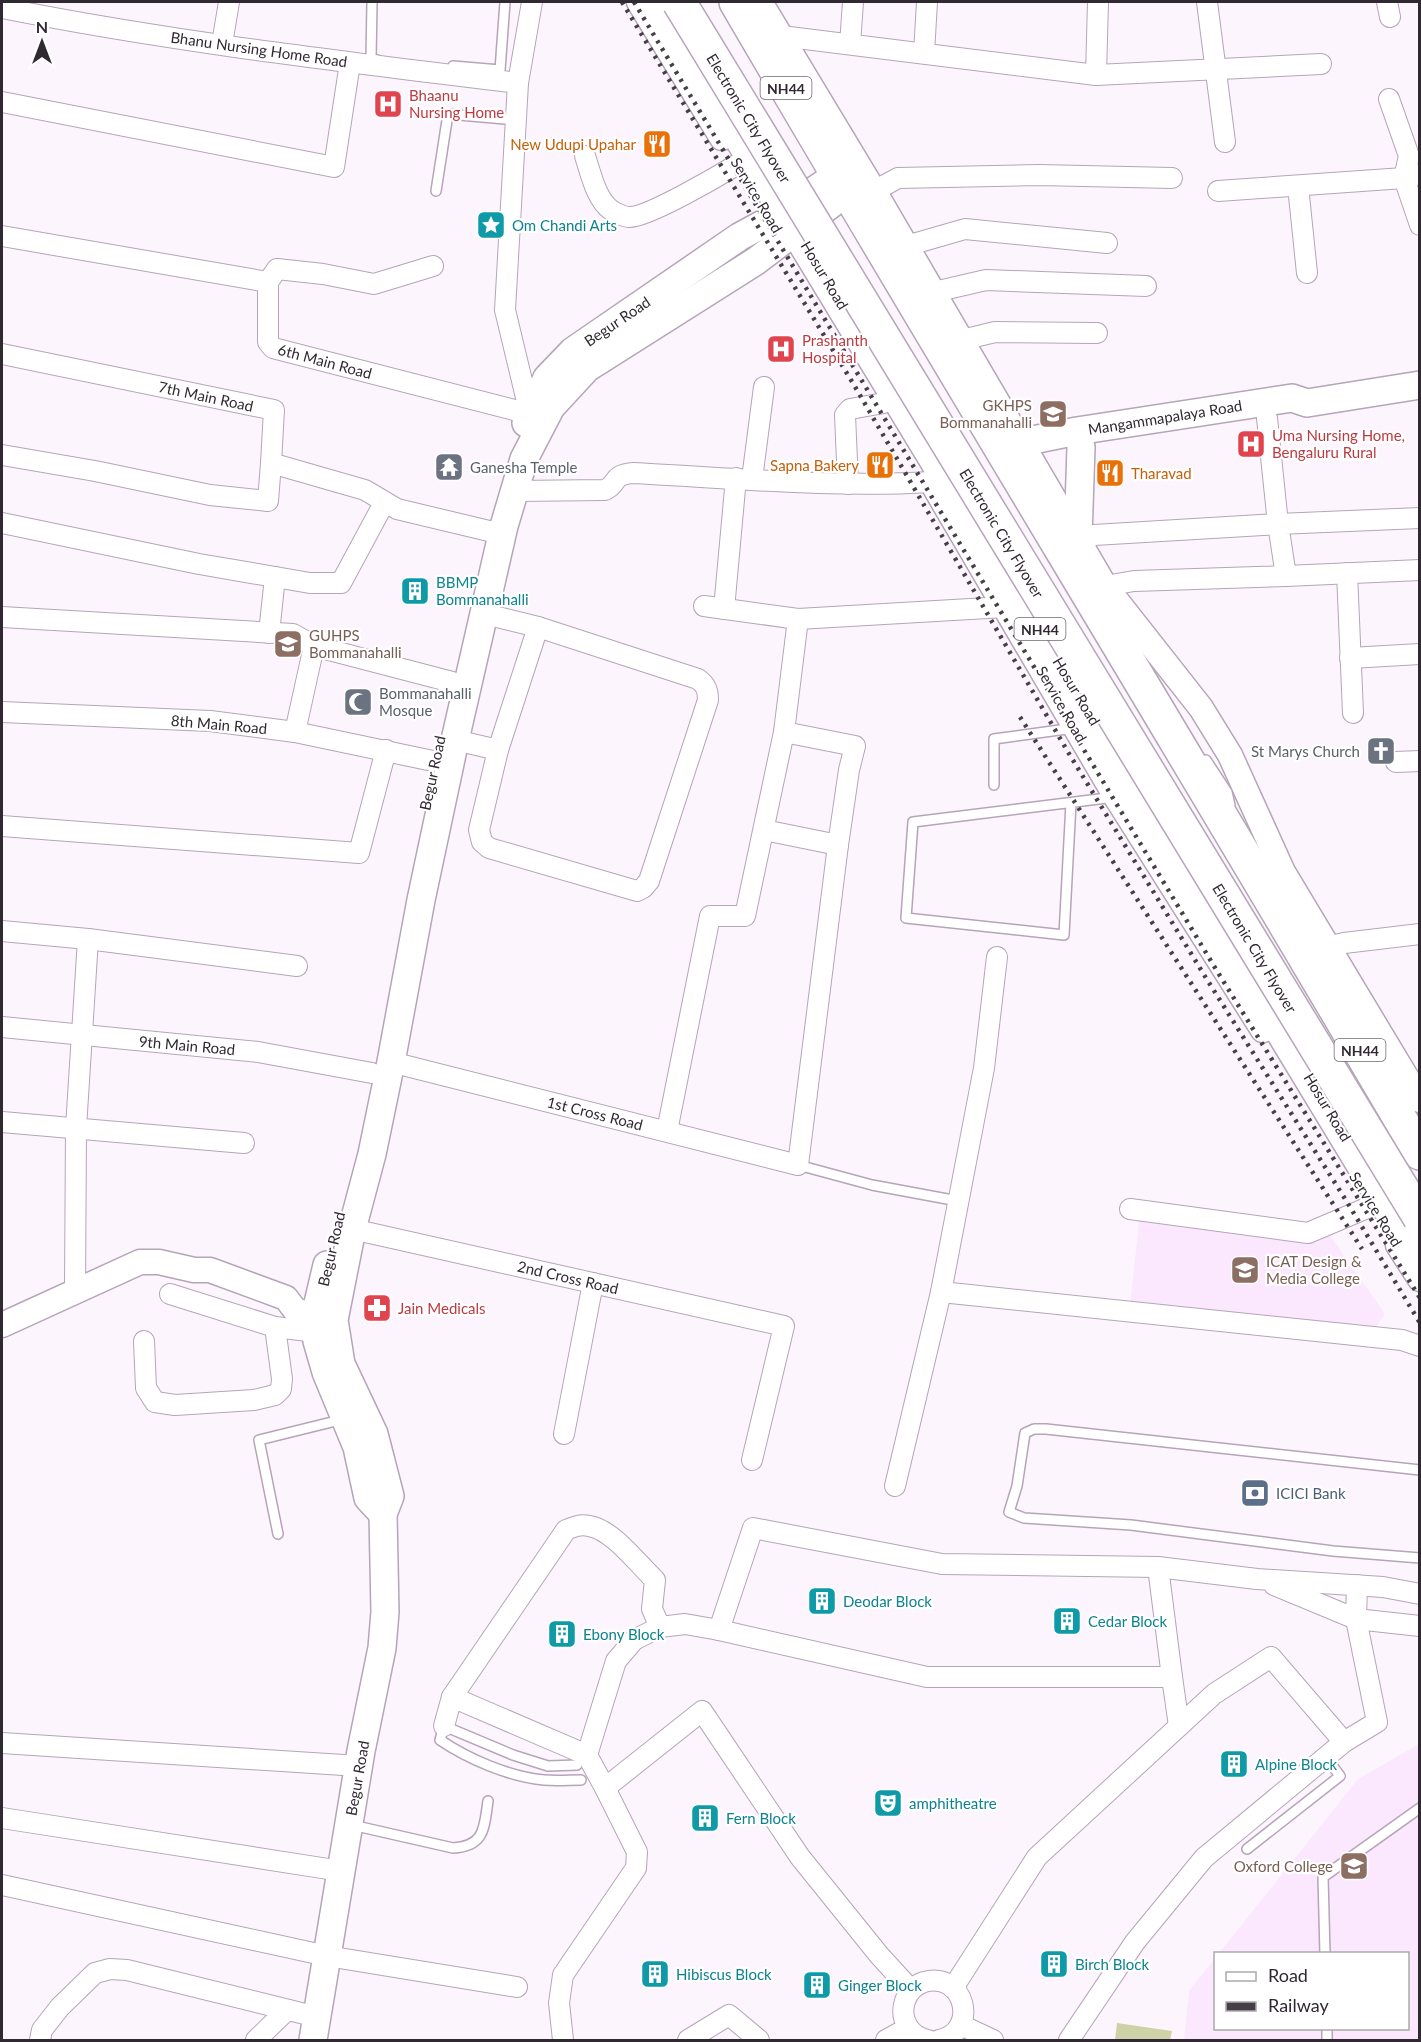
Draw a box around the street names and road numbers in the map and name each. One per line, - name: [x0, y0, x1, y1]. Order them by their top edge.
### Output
- street label: Bhanu Nursing Home Road: [169, 28, 349, 70]
- street label: Electronic City Flyover: [703, 50, 795, 187]
- road number: NH44: [760, 77, 812, 99]
- street label: Service Road: [727, 154, 787, 236]
- street label: Hosur Road: [797, 237, 853, 313]
- street label: Begur Road: [580, 292, 654, 350]
- street label: 6th Main Road: [276, 340, 374, 382]
- street label: 7th Main Road: [157, 377, 255, 415]
- street label: Mangammapalaya Road: [1087, 396, 1243, 438]
- street label: Electronic City Flyover: [956, 465, 1048, 602]
- road number: NH44: [1014, 618, 1066, 640]
- street label: Hosur Road: [1049, 653, 1105, 729]
- street label: Service Road: [1033, 663, 1091, 745]
- street label: 8th Main Road: [170, 711, 268, 737]
- street label: Begur Road: [415, 734, 449, 812]
- street label: Electronic City Flyover: [1209, 880, 1301, 1017]
- street label: 9th Main Road: [138, 1032, 236, 1058]
- road number: NH44: [1334, 1039, 1386, 1061]
- street label: Hosur Road: [1300, 1069, 1356, 1145]
- street label: 1st Cross Road: [545, 1092, 645, 1134]
- street label: Service Road: [1346, 1168, 1406, 1250]
- street label: Begur Road: [314, 1210, 348, 1288]
- street label: 2nd Cross Road: [516, 1257, 620, 1297]
- street label: Begur Road: [342, 1739, 372, 1817]

